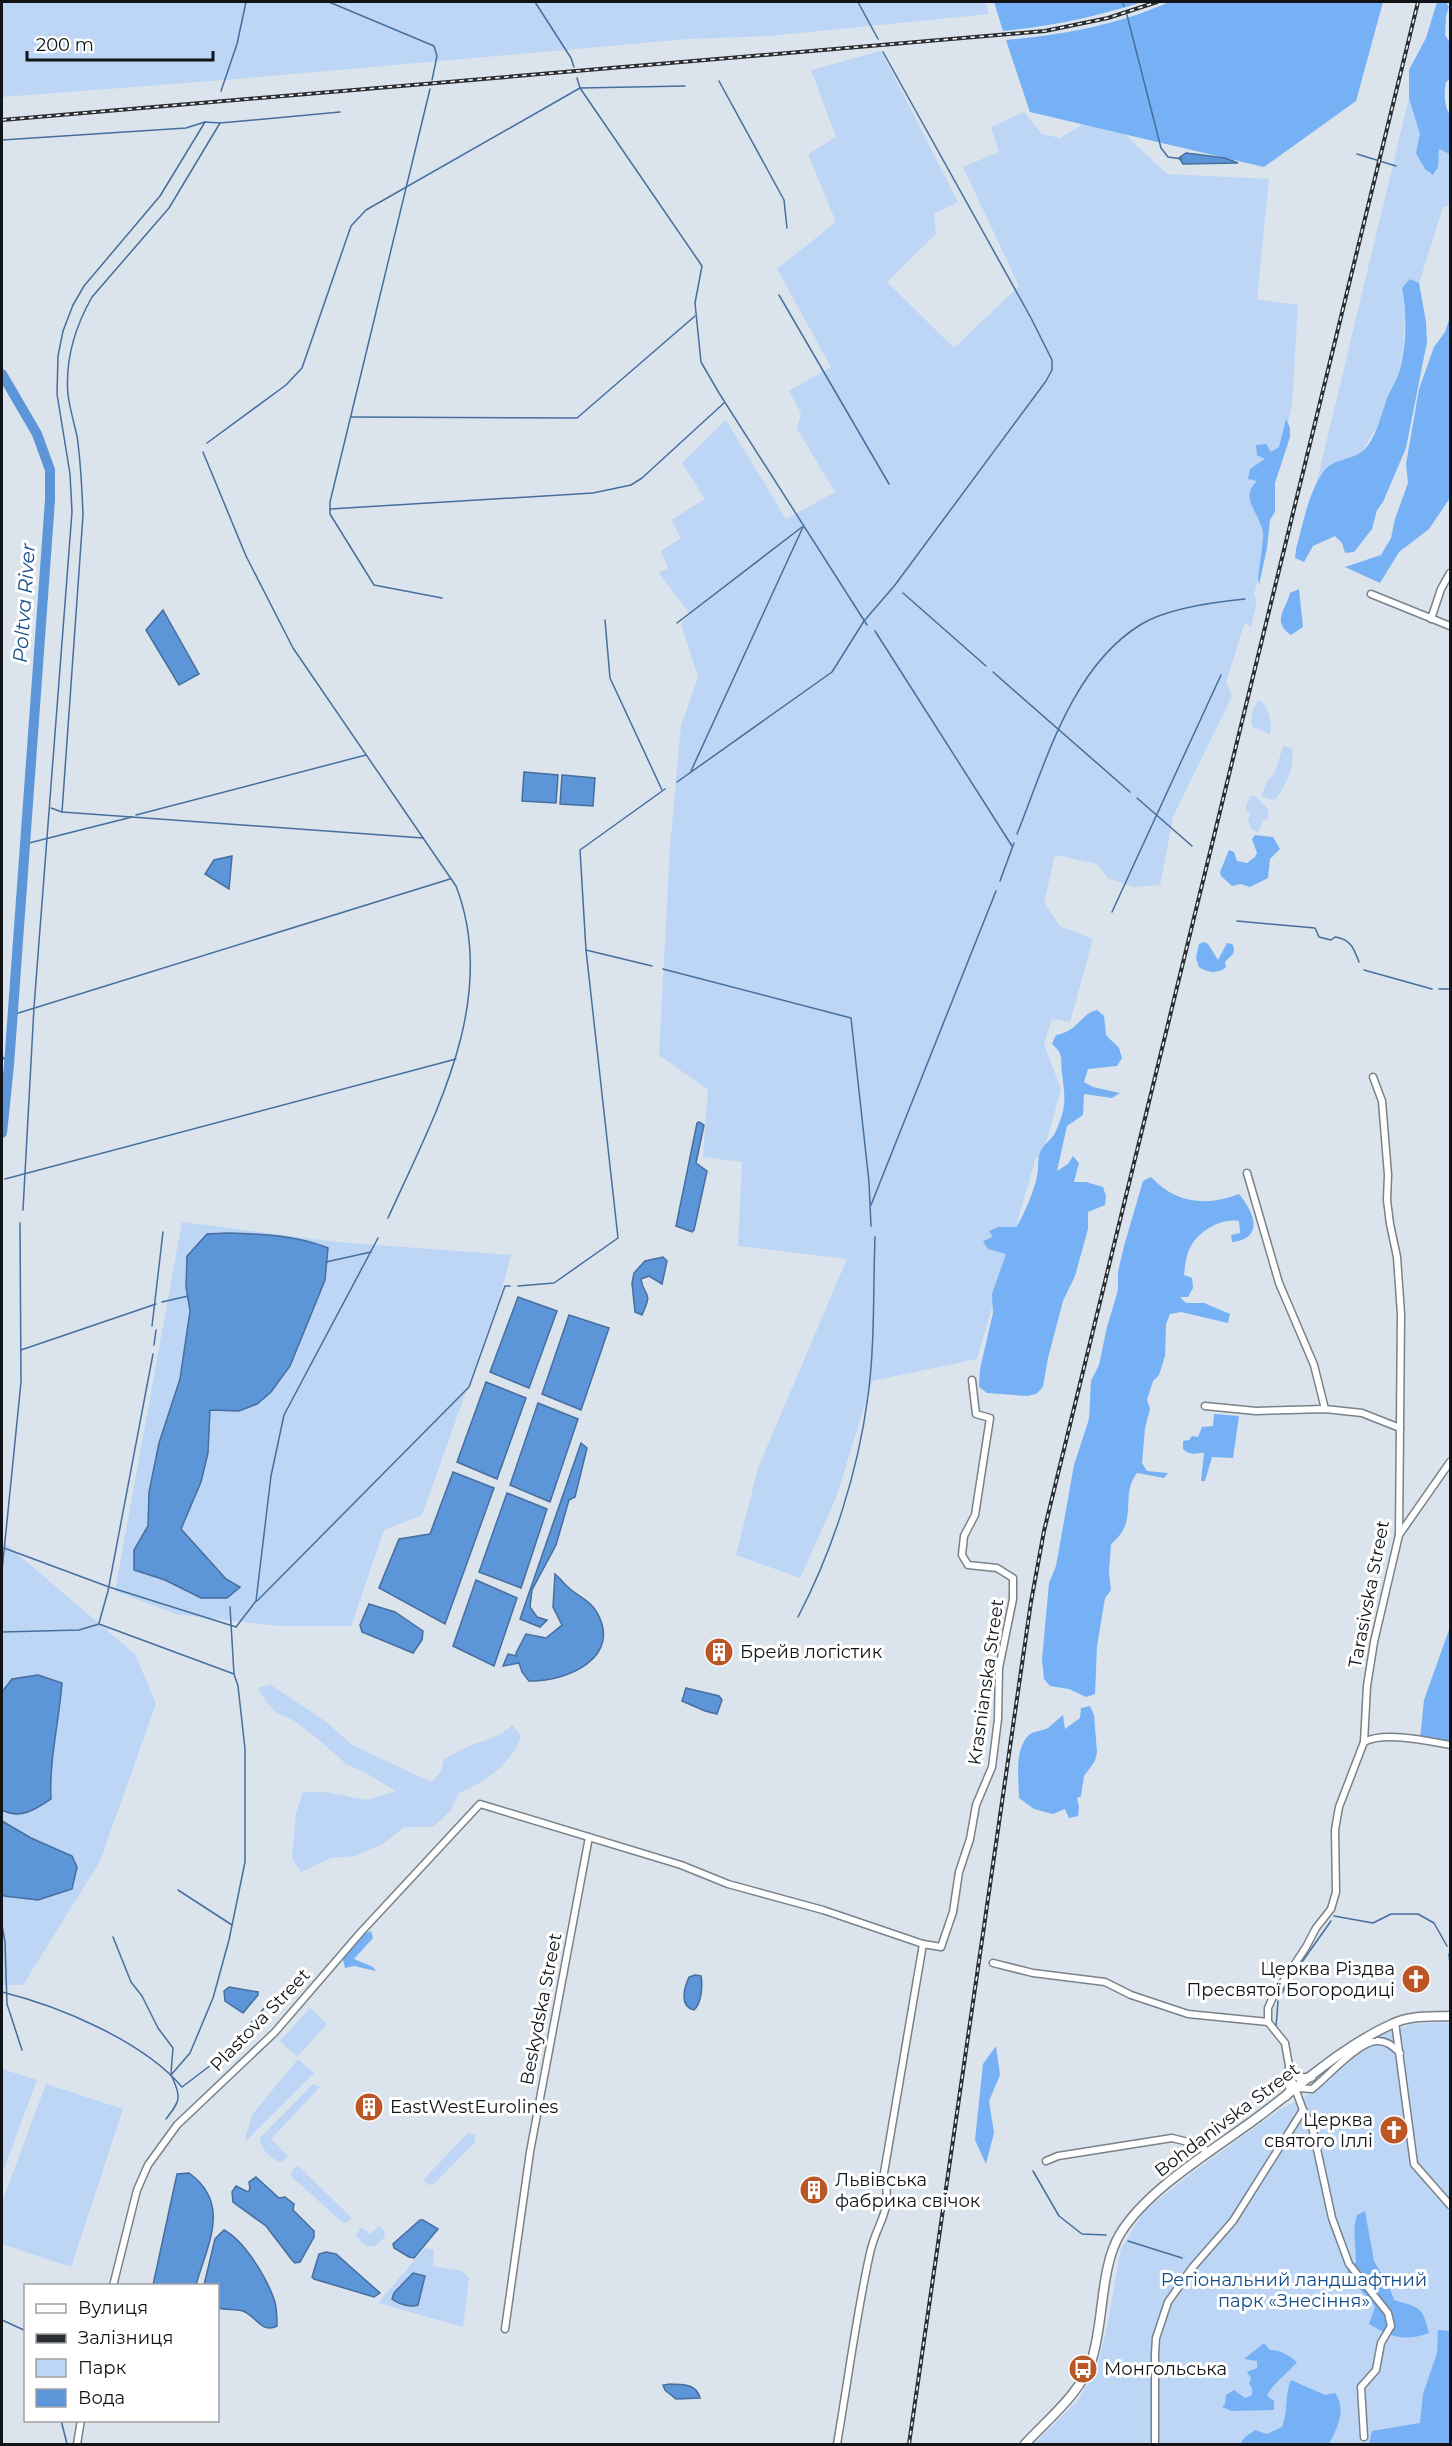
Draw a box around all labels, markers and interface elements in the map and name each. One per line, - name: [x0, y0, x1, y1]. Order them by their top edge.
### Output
- scale bar: [27, 24, 213, 62]
- text: 200 m: [36, 34, 94, 56]
- water label: Poltva River: [8, 541, 40, 664]
- street label: Tarasivska Street: [1344, 1518, 1394, 1670]
- street label: Krasnianska Street: [963, 1598, 1009, 1766]
- building icon: Брейв логістик: [703, 1636, 735, 1668]
- place label: Брейв логістик: [740, 1641, 883, 1663]
- street label: Beskydska Street: [515, 1931, 567, 2087]
- place label: Церква Різдва Пресвятої Богородиці: [1186, 1958, 1395, 2001]
- church icon: Церква Різдва Пресвятої Богородиці: [1400, 1963, 1432, 1995]
- street label: Plastova Street: [205, 1964, 315, 2076]
- street label: Bohdanivska Street: [1150, 2058, 1304, 2182]
- building icon: EastWestEurolines: [353, 2091, 385, 2123]
- place label: EastWestEurolines: [390, 2096, 559, 2118]
- place label: Церква святого Іллі: [1264, 2109, 1373, 2152]
- church icon: Церква святого Іллі: [1378, 2114, 1410, 2146]
- place label: Львівська фабрика свічок: [835, 2169, 981, 2212]
- building icon: Львівська фабрика свічок: [798, 2174, 830, 2206]
- park label: Регіональний ландшафтний парк «Знесіння»: [1161, 2269, 1427, 2312]
- legend: [24, 2284, 219, 2422]
- text: Вулиця: [78, 2297, 148, 2319]
- text: Залізниця: [78, 2327, 173, 2349]
- bus stop icon: Монгольська: [1067, 2353, 1099, 2385]
- text: Парк: [78, 2357, 127, 2379]
- place label: Монгольська: [1104, 2358, 1227, 2380]
- text: Вода: [78, 2387, 125, 2409]

